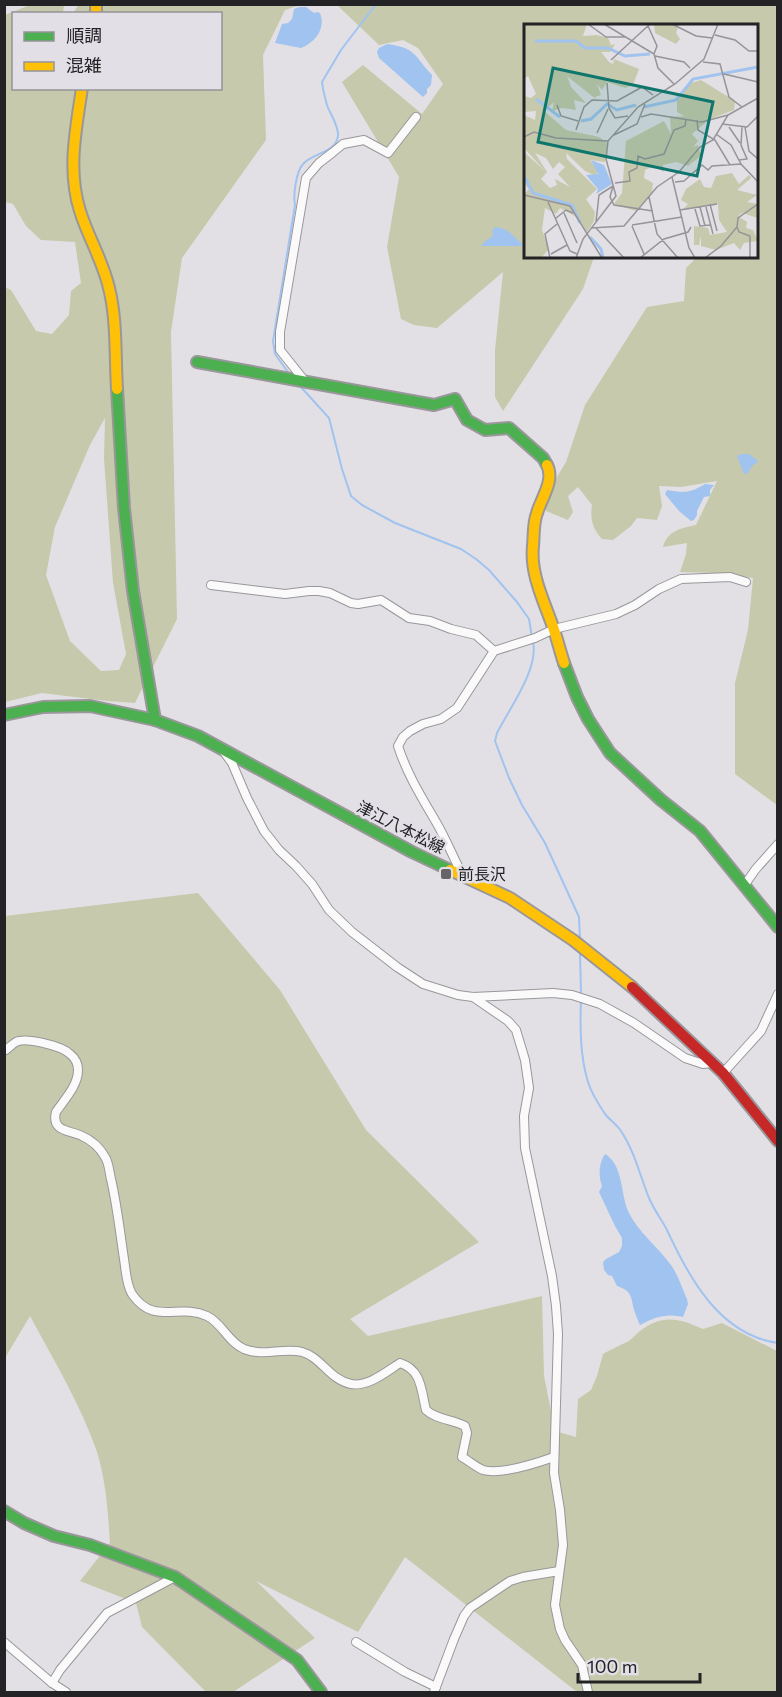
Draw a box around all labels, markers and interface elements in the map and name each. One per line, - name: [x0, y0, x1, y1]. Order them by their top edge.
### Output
- legend: [12, 12, 222, 90]
- text: 順調: [66, 24, 102, 46]
- inset map: [524, 24, 758, 258]
- text: 混雑: [66, 54, 102, 76]
- street label: 津江八本松線: [354, 796, 448, 857]
- place label: 前長沢: [458, 864, 506, 883]
- marker: 前長沢: [439, 867, 453, 881]
- scale bar: [578, 1646, 700, 1684]
- text: 100 m: [587, 1655, 637, 1677]

